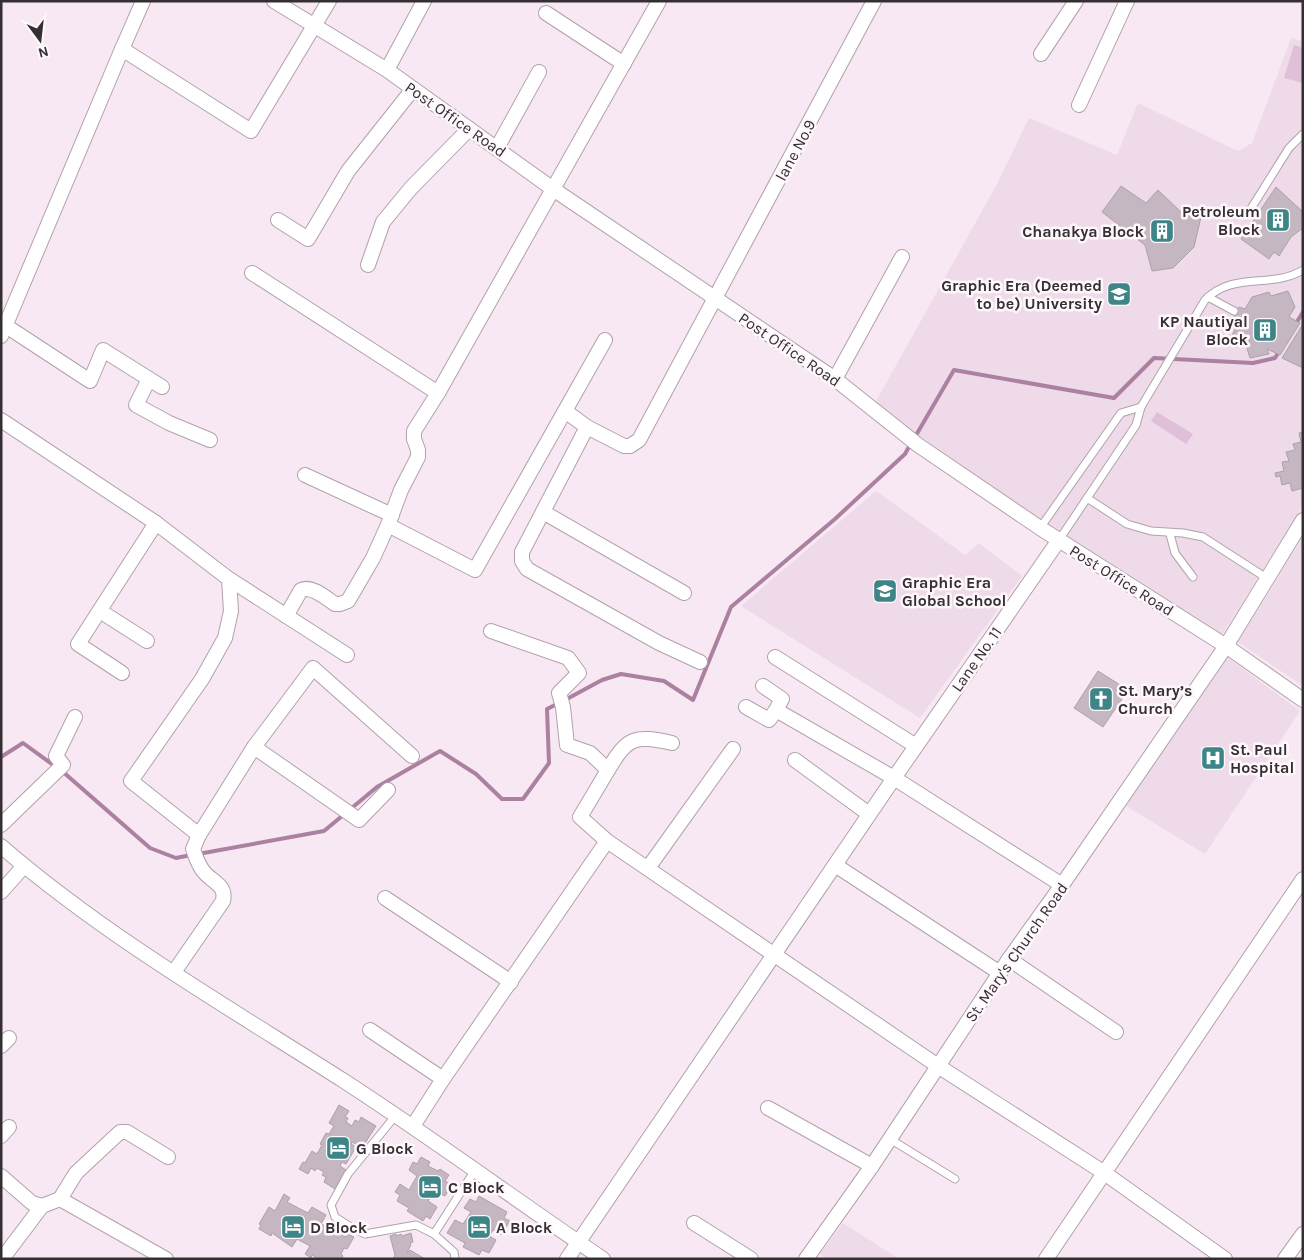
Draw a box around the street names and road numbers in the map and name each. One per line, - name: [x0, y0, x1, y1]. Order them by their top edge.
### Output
- street label: Post Office Road: [402, 77, 510, 161]
- street label: lane No.9: [771, 116, 820, 184]
- street label: Post Office Road: [735, 308, 844, 391]
- street label: Post Office Road: [1066, 541, 1177, 620]
- street label: Lane No. 11: [947, 623, 1006, 695]
- street label: St. Mary's Church Road: [961, 879, 1072, 1026]

